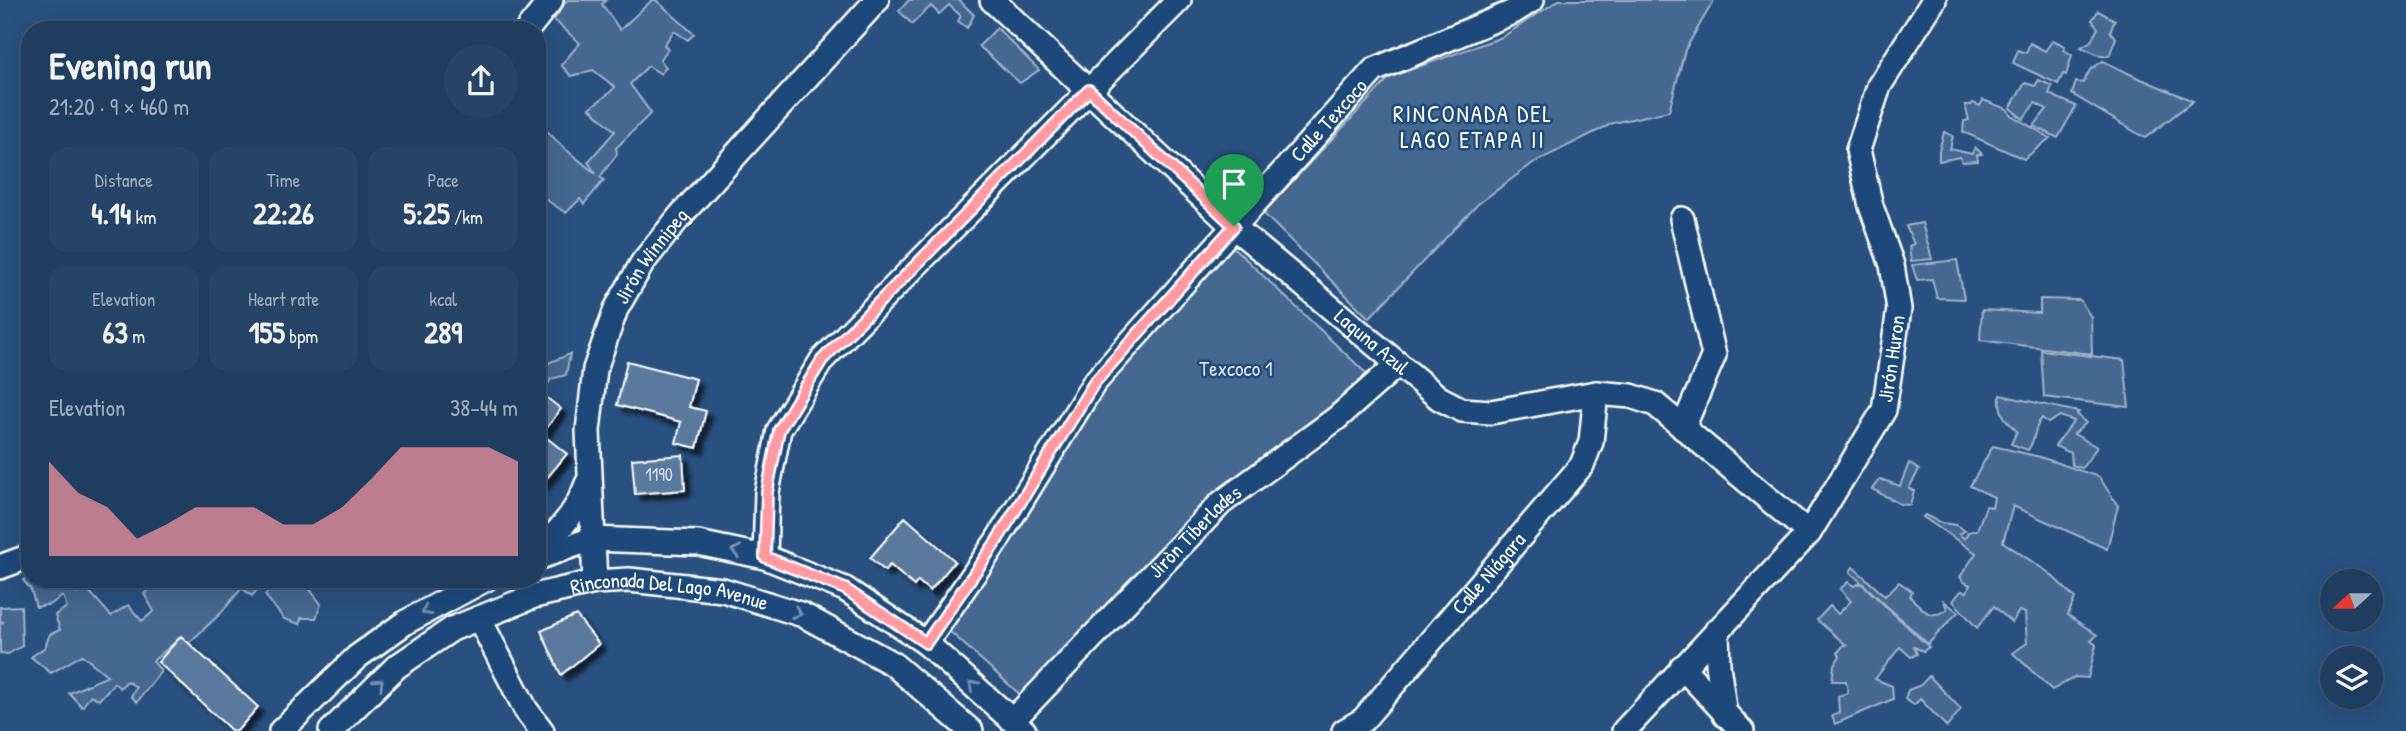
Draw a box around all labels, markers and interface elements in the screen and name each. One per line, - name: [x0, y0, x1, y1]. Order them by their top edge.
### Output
- text: Evening run: [49, 39, 212, 91]
- button: share: [444, 44, 518, 118]
- street label: Calle Texcoco: [1283, 72, 1374, 168]
- text: 21:20 · 9 × 460 m: [49, 91, 189, 122]
- district label: RINCONADA DEL LAGO ETAPA II: [1393, 98, 1553, 155]
- pin: [1204, 154, 1264, 226]
- icon: arrive: [1215, 165, 1253, 203]
- text: Distance: [95, 167, 153, 193]
- text: Time: [267, 167, 300, 193]
- text: Pace: [427, 167, 459, 193]
- text: 4.14: [91, 193, 131, 233]
- text: 22:26: [253, 193, 314, 233]
- text: 5:25: [403, 193, 450, 233]
- street label: Jirón Winnipeg: [607, 201, 695, 309]
- text: km: [131, 204, 156, 230]
- text: /km: [450, 204, 483, 230]
- text: Elevation: [92, 286, 155, 312]
- text: Heart rate: [248, 286, 319, 312]
- text: kcal: [429, 286, 457, 312]
- street label: Laguna Azul: [1328, 302, 1416, 382]
- text: 63: [102, 312, 128, 352]
- text: 155: [249, 312, 285, 352]
- text: 289: [424, 312, 462, 352]
- street label: Jirón Huron: [1870, 313, 1912, 404]
- text: m: [128, 323, 145, 349]
- text: bpm: [285, 323, 318, 349]
- park label: Texcoco 1: [1199, 354, 1273, 383]
- text: Elevation: [49, 392, 125, 423]
- text: 38–44 m: [450, 392, 518, 423]
- house number: 1190: [645, 462, 673, 487]
- street label: Jiròn Tiberlades: [1141, 478, 1247, 584]
- street label: Calle Niágara: [1445, 526, 1532, 621]
- one-way arrow: [730, 544, 742, 559]
- street label: Rinconada Del Lago Avenue: [567, 565, 772, 617]
- north arrow: [2320, 569, 2384, 632]
- map controls: [2320, 569, 2383, 709]
- one-way arrow: [420, 603, 433, 616]
- one-way arrow: [790, 605, 802, 619]
- button: layers: [2320, 646, 2383, 709]
- one-way arrow: [371, 678, 384, 691]
- one-way arrow: [969, 681, 982, 694]

